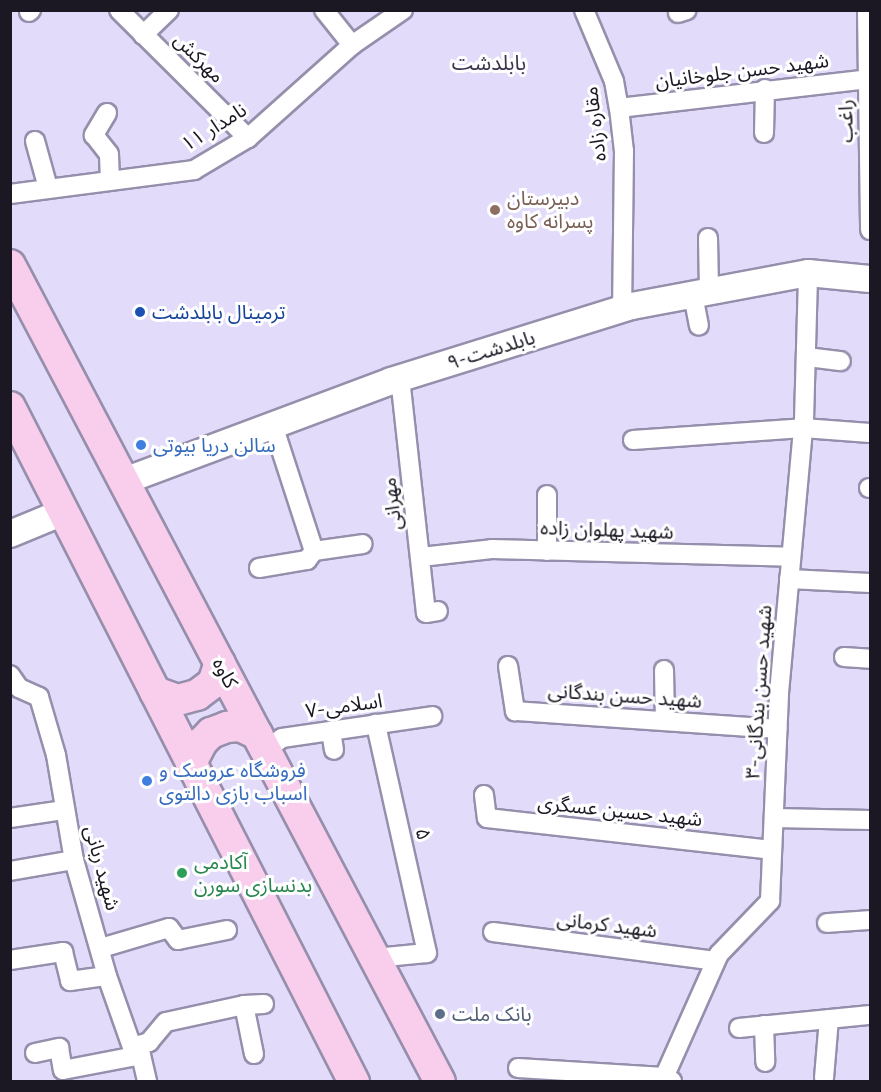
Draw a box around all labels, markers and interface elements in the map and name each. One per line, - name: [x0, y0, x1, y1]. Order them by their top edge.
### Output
- street label: مهرکش: [169, 28, 229, 88]
- street label: شهید حسن جلوخانیان: [654, 48, 830, 94]
- district label: بابلدشت: [452, 50, 526, 76]
- street label: مقاره زاده: [579, 85, 611, 163]
- street label: ۱۱ نامدار: [177, 98, 251, 156]
- street label: راغب: [834, 99, 858, 143]
- place label: دبیرستان پسرانه کاوه: [507, 186, 593, 233]
- marker: دبیرستان پسرانه کاوه: [488, 203, 502, 217]
- place label: ترمینال بابلدشت: [152, 300, 285, 324]
- marker: ترمینال بابلدشت: [133, 305, 147, 319]
- street label: ۹-بابلدشت: [444, 325, 538, 375]
- place label: سالن دریا بیوتی: [153, 433, 276, 457]
- marker: سالن دریا بیوتی: [134, 438, 148, 452]
- street label: مهرانی: [377, 476, 407, 532]
- street label: شهید پهلوان زاده: [540, 516, 674, 544]
- street label: ۳-شهید حسن بندگانی: [741, 604, 777, 780]
- street label: کاوه: [207, 654, 243, 692]
- street label: شهید حسن بندگانی: [547, 679, 703, 713]
- street label: ۷-اسلامی: [304, 689, 384, 723]
- place label: فروشگاه عروسک و اسباب بازی دالتوی: [159, 758, 308, 805]
- marker: فروشگاه عروسک و اسباب بازی دالتوی: [140, 774, 154, 788]
- street label: شهید حسین عسگری: [537, 790, 703, 832]
- street label: شهید ربانی: [79, 823, 125, 913]
- street label: ۵: [410, 826, 436, 842]
- place label: آکادمی بدنسازی سورن: [194, 850, 312, 897]
- marker: آکادمی بدنسازی سورن: [175, 866, 189, 880]
- street label: شهید کرمانی: [556, 907, 658, 943]
- place label: بانک ملت: [452, 1002, 532, 1026]
- marker: بانک ملت: [433, 1007, 447, 1021]

